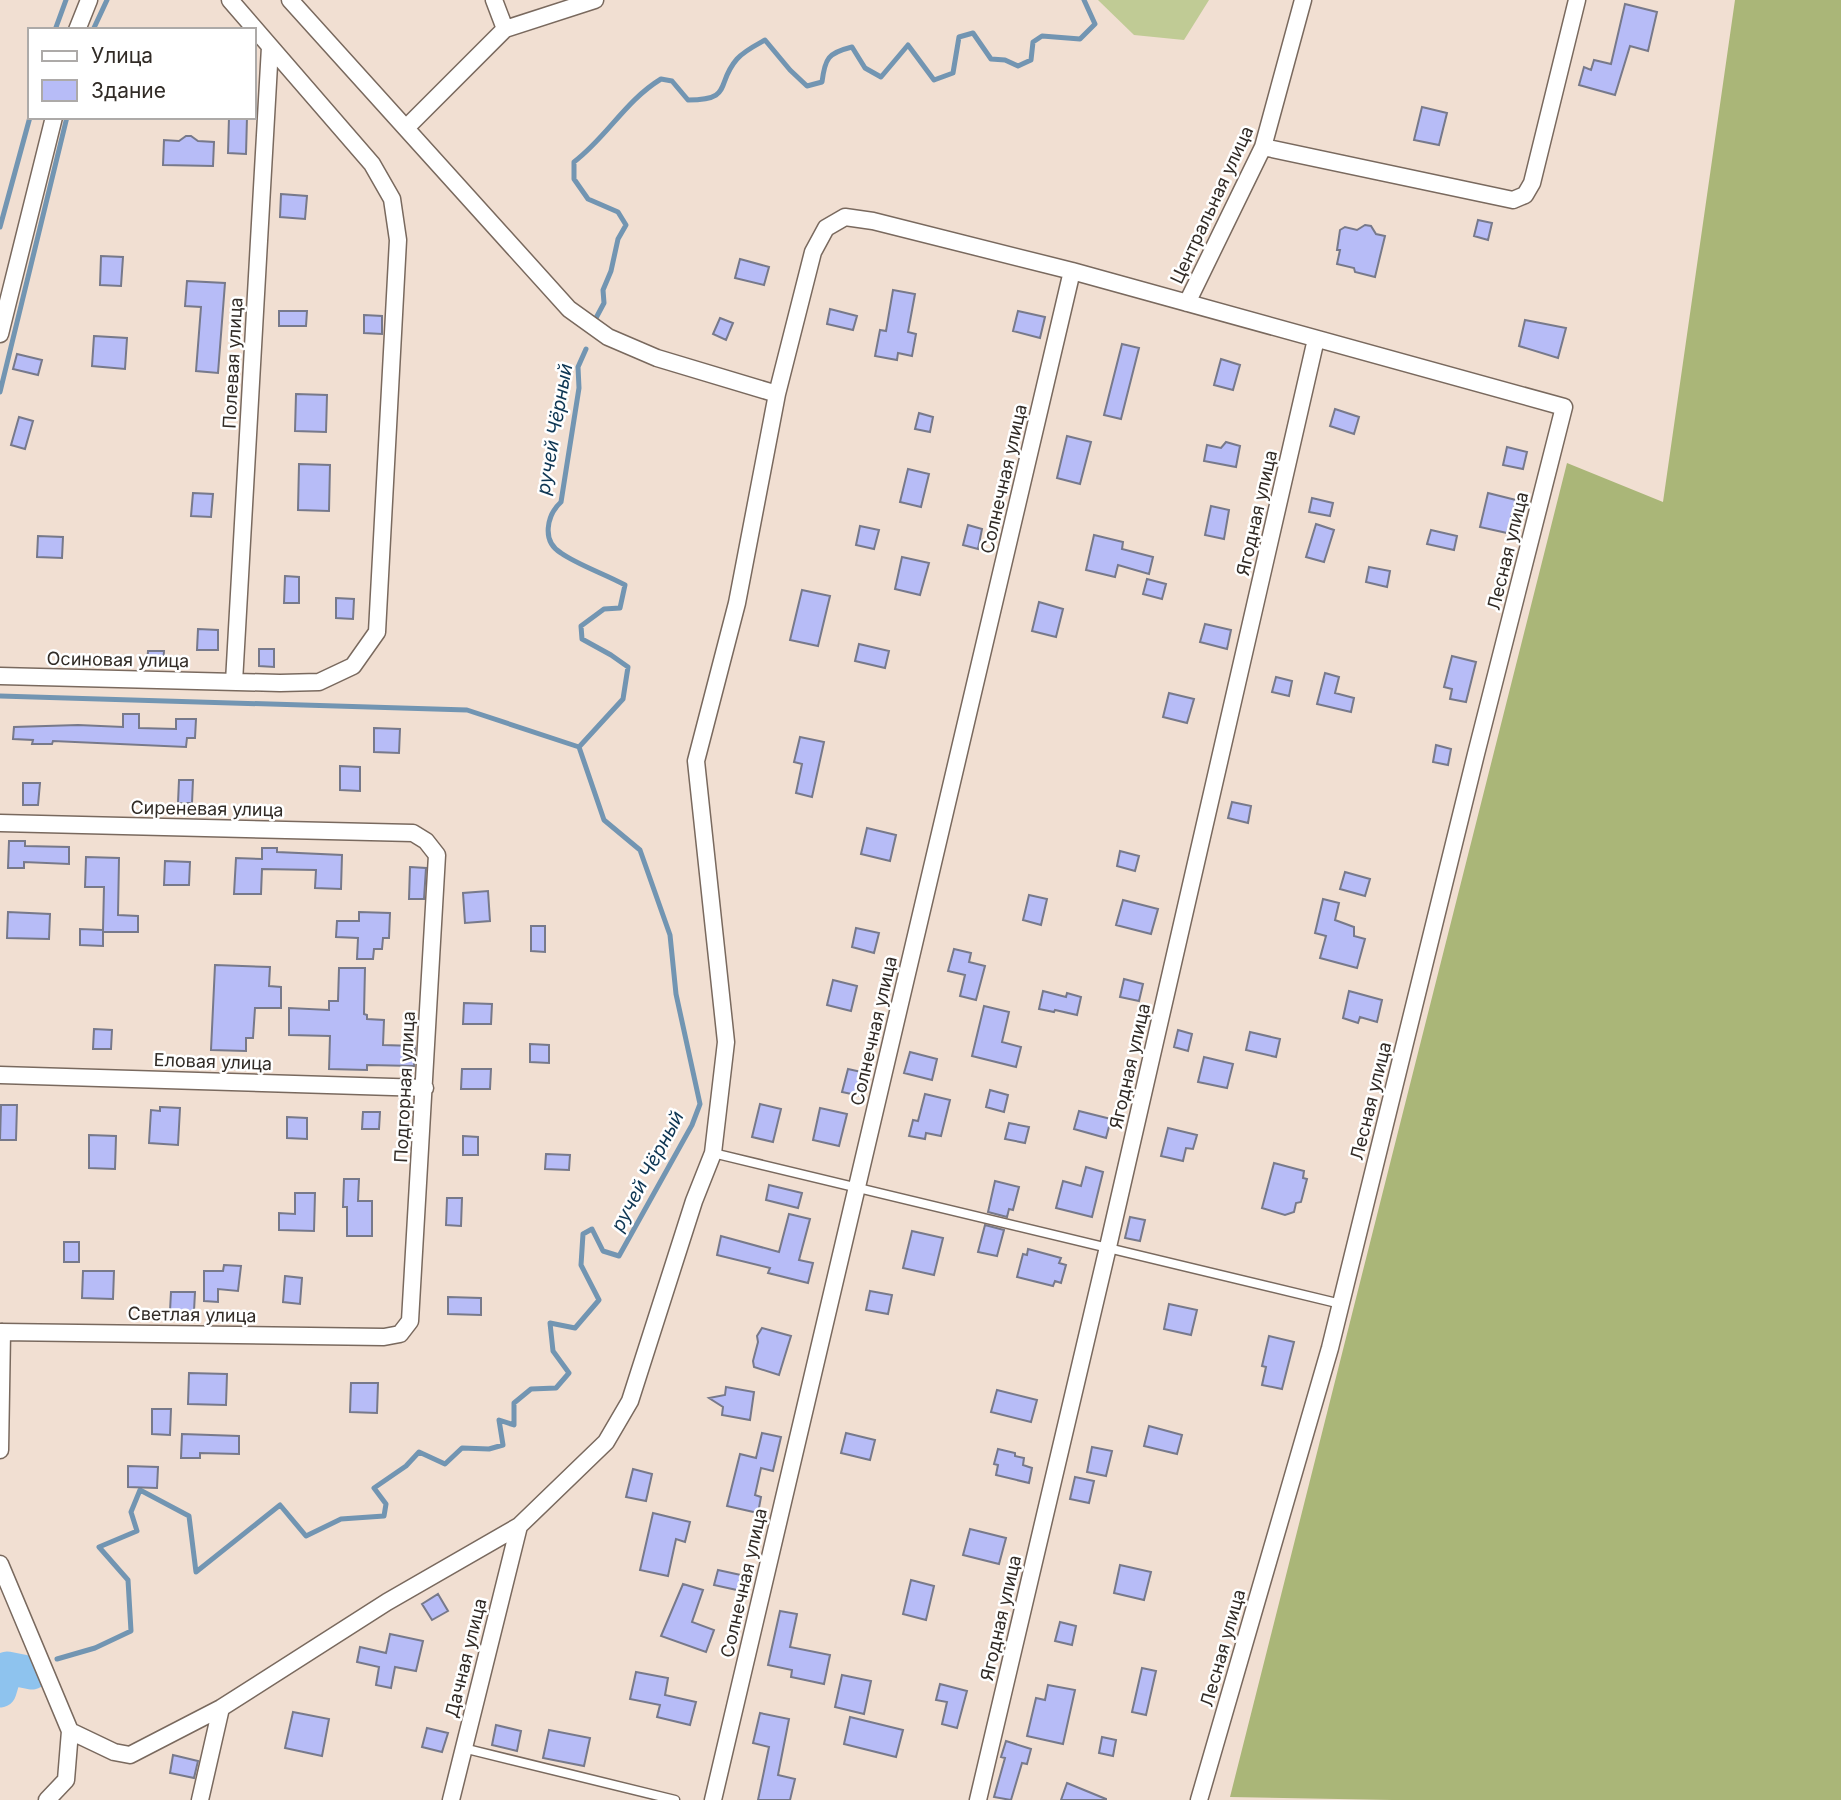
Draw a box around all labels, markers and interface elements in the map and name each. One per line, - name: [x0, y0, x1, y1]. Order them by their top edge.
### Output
- legend: [28, 28, 256, 119]
- text: Улица: [91, 43, 153, 68]
- text: Здание: [91, 78, 166, 103]
- street label: Центральная улица: [1166, 123, 1257, 287]
- street label: Полевая улица: [219, 297, 246, 429]
- water label: ручей Чёрный: [531, 362, 577, 497]
- street label: Солнечная улица: [976, 402, 1031, 556]
- street label: Ягодная улица: [1232, 448, 1281, 578]
- street label: Лесная улица: [1483, 490, 1532, 612]
- street label: Осиновая улица: [47, 648, 189, 671]
- street label: Сиреневая улица: [130, 797, 284, 820]
- street label: Солнечная улица: [846, 954, 901, 1108]
- street label: Ягодная улица: [1105, 1001, 1154, 1131]
- street label: Подгорная улица: [390, 1011, 419, 1163]
- street label: Лесная улица: [1346, 1040, 1395, 1162]
- street label: Еловая улица: [153, 1049, 273, 1074]
- water label: ручей Чёрный: [606, 1107, 689, 1236]
- street label: Светлая улица: [127, 1303, 257, 1326]
- street label: Солнечная улица: [716, 1506, 771, 1660]
- street label: Ягодная улица: [976, 1553, 1025, 1683]
- street label: Лесная улица: [1196, 1587, 1249, 1709]
- street label: Дачная улица: [441, 1596, 490, 1720]

